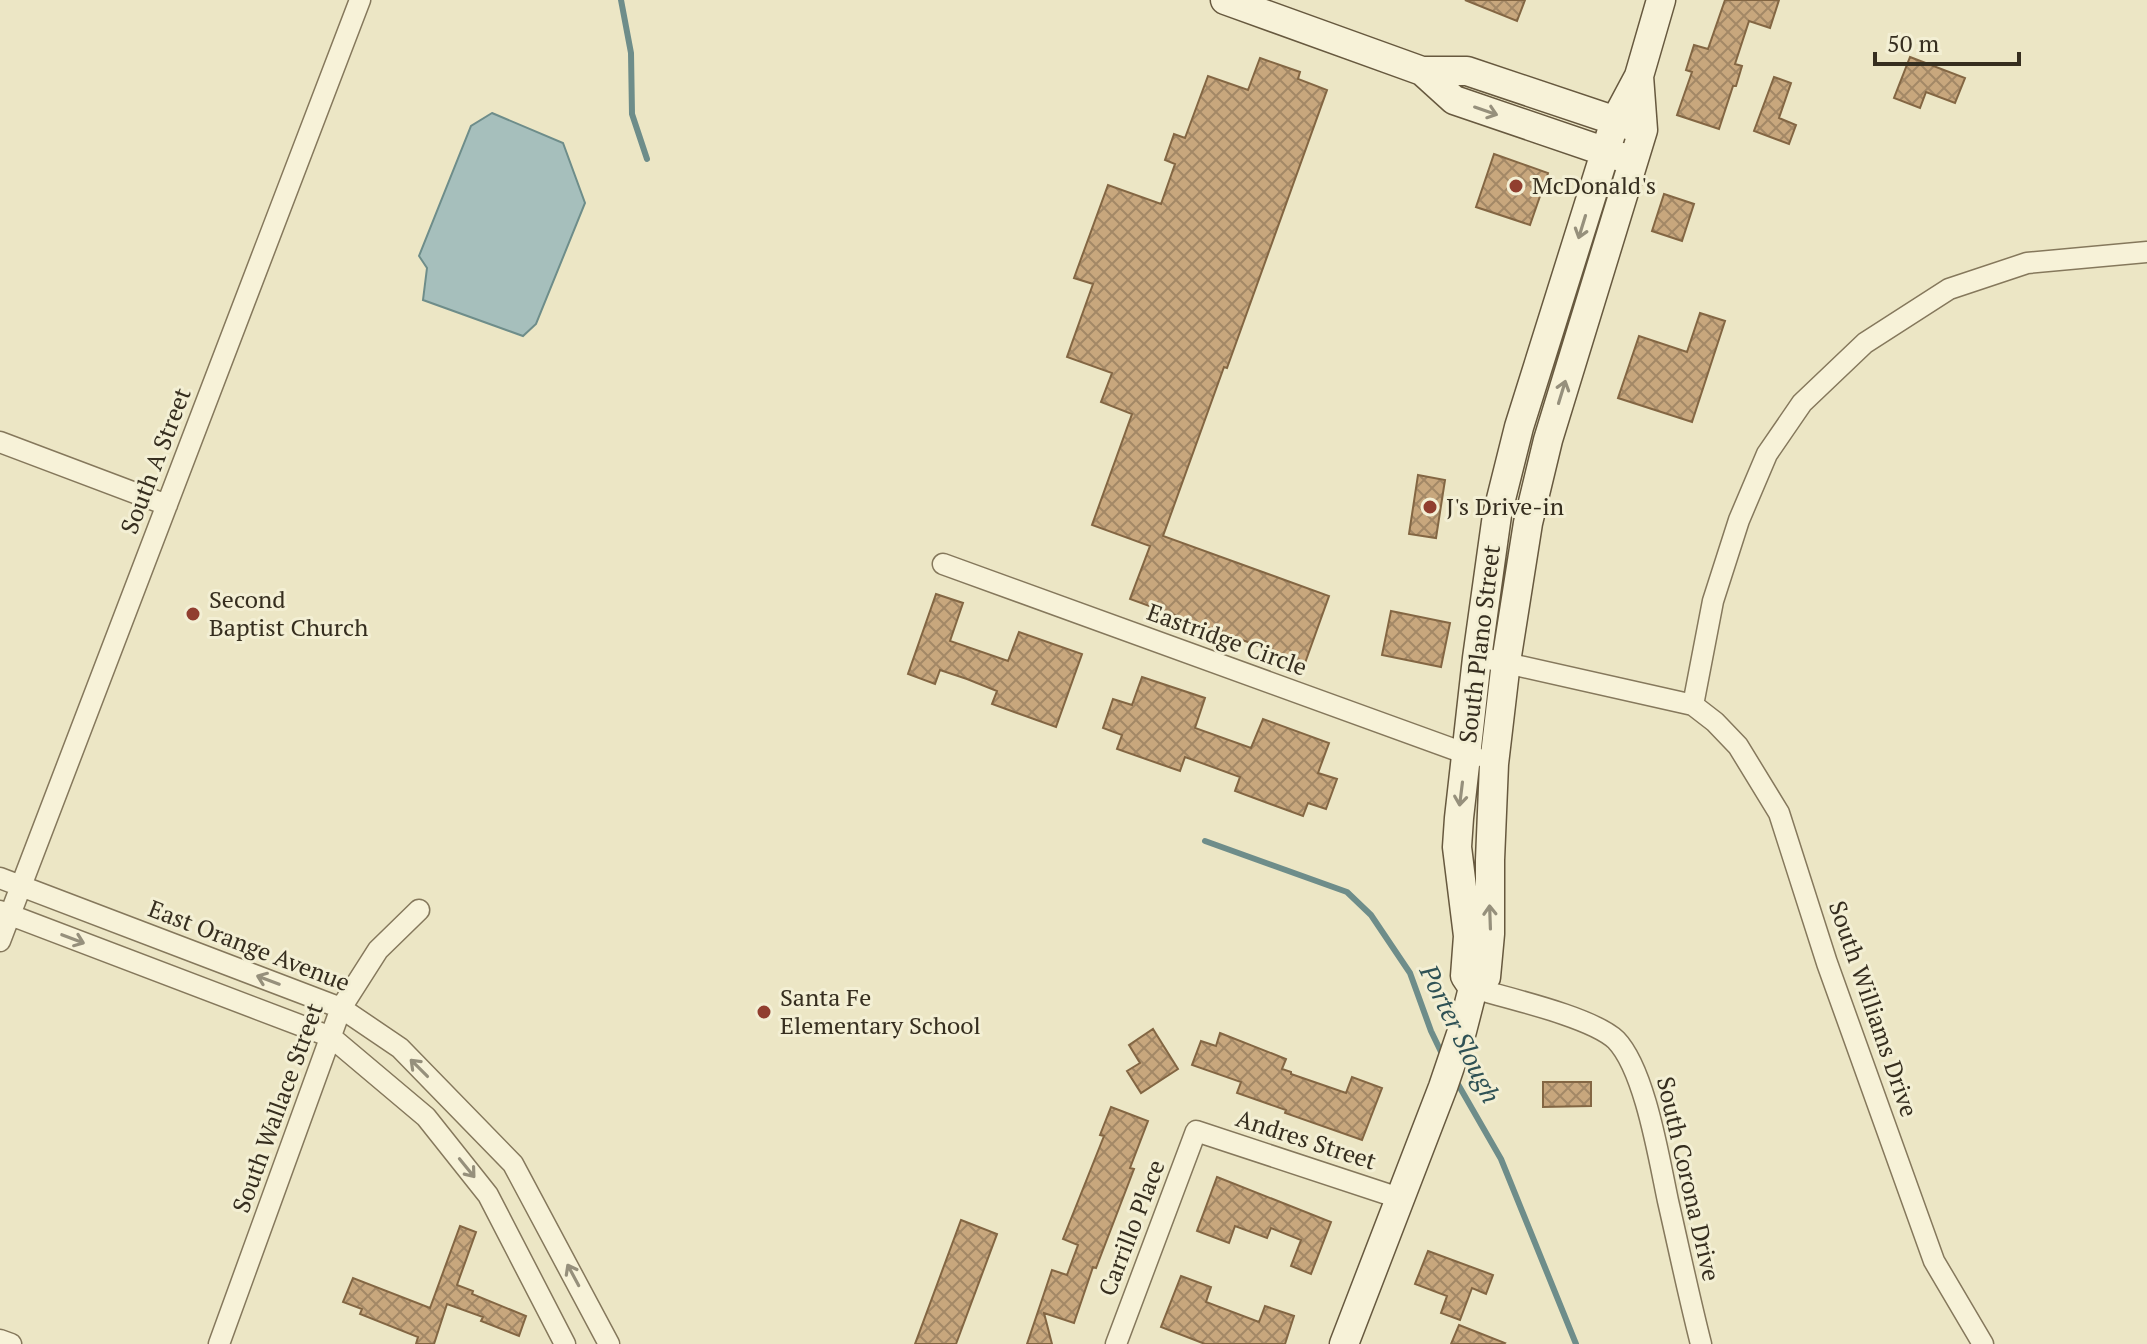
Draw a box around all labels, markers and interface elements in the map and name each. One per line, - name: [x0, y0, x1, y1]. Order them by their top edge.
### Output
- scale bar: [1875, 16, 2019, 66]
- text: 50 m: [1887, 27, 1939, 59]
- one-way arrow: [1474, 105, 1499, 120]
- place label: McDonald's: [1532, 169, 1656, 201]
- marker: McDonald's: [1507, 177, 1525, 195]
- one-way arrow: [1574, 214, 1588, 239]
- one-way arrow: [1555, 380, 1570, 406]
- street label: South A Street: [113, 383, 198, 538]
- place label: J's Drive-in: [1446, 490, 1564, 522]
- marker: J's Drive-in: [1421, 498, 1439, 516]
- street label: South Plano Street: [1451, 543, 1507, 745]
- place label: Second Baptist Church: [209, 583, 368, 643]
- street label: Eastridge Circle: [1143, 595, 1312, 683]
- marker: Second Baptist Church: [184, 605, 202, 623]
- one-way arrow: [1454, 781, 1469, 807]
- street label: East Orange Avenue: [144, 892, 355, 998]
- street label: South Williams Drive: [1822, 896, 1926, 1121]
- one-way arrow: [1482, 904, 1497, 931]
- one-way arrow: [60, 933, 85, 947]
- water label: Porter Slough: [1412, 958, 1509, 1108]
- one-way arrow: [257, 972, 281, 986]
- place label: Santa Fe Elementary School: [780, 981, 981, 1041]
- street label: South Wallace Street: [224, 998, 330, 1217]
- marker: Santa Fe Elementary School: [755, 1003, 773, 1021]
- one-way arrow: [410, 1058, 429, 1078]
- street label: South Corona Drive: [1650, 1073, 1728, 1284]
- street label: Andres Street: [1232, 1101, 1381, 1177]
- street label: Carrillo Place: [1090, 1155, 1172, 1300]
- one-way arrow: [458, 1157, 476, 1178]
- one-way arrow: [564, 1263, 580, 1287]

